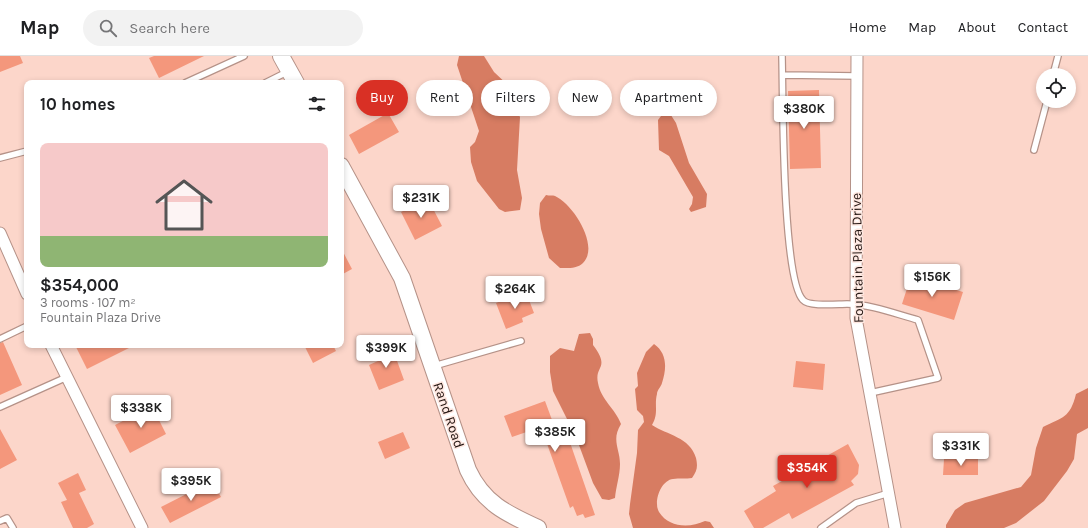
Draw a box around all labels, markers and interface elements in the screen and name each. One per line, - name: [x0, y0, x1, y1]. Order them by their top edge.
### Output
- search box: [83, 10, 363, 46]
- text: Map: [20, 17, 59, 39]
- icon: search: [97, 17, 119, 39]
- text: Search here: [129, 19, 210, 37]
- text: Home: [849, 19, 886, 36]
- text: Map: [908, 19, 936, 36]
- text: About: [958, 19, 996, 36]
- text: Contact: [1018, 19, 1068, 36]
- map controls: [1036, 68, 1076, 108]
- button: locate: [1036, 68, 1076, 108]
- chip: Buy: [356, 80, 408, 116]
- chip: Rent: [416, 80, 473, 116]
- chip: Filters: [481, 80, 550, 116]
- chip: New: [558, 80, 612, 116]
- chip: Apartment: [620, 80, 717, 116]
- icon: filters: [306, 93, 328, 115]
- text: 10 homes: [40, 94, 115, 114]
- pin: $380K: [776, 96, 832, 130]
- text: $380K: [783, 101, 825, 116]
- icon: home: [148, 169, 220, 241]
- pin: $231K: [393, 185, 449, 219]
- text: $231K: [402, 190, 440, 205]
- street label: Fountain Plaza Drive: [848, 193, 867, 323]
- pin: $156K: [904, 264, 960, 298]
- text: $156K: [913, 269, 951, 284]
- text: $354,000: [40, 275, 119, 295]
- pin: $264K: [487, 276, 543, 310]
- text: $264K: [495, 281, 535, 296]
- text: 3 rooms · 107 m²: [40, 295, 136, 310]
- text: Fountain Plaza Drive: [40, 310, 161, 325]
- pin: $399K: [358, 335, 414, 369]
- text: $399K: [365, 340, 407, 355]
- street label: Rand Road: [429, 380, 468, 450]
- pin: $338K: [113, 395, 169, 429]
- text: $338K: [120, 400, 162, 415]
- pin: $385K: [527, 419, 583, 453]
- text: $385K: [534, 424, 576, 439]
- pin: $331K: [933, 433, 989, 467]
- text: $331K: [942, 438, 980, 453]
- pin: $354K: [779, 455, 835, 489]
- text: $354K: [787, 460, 827, 475]
- pin: $395K: [163, 468, 219, 502]
- text: $395K: [170, 473, 212, 488]

